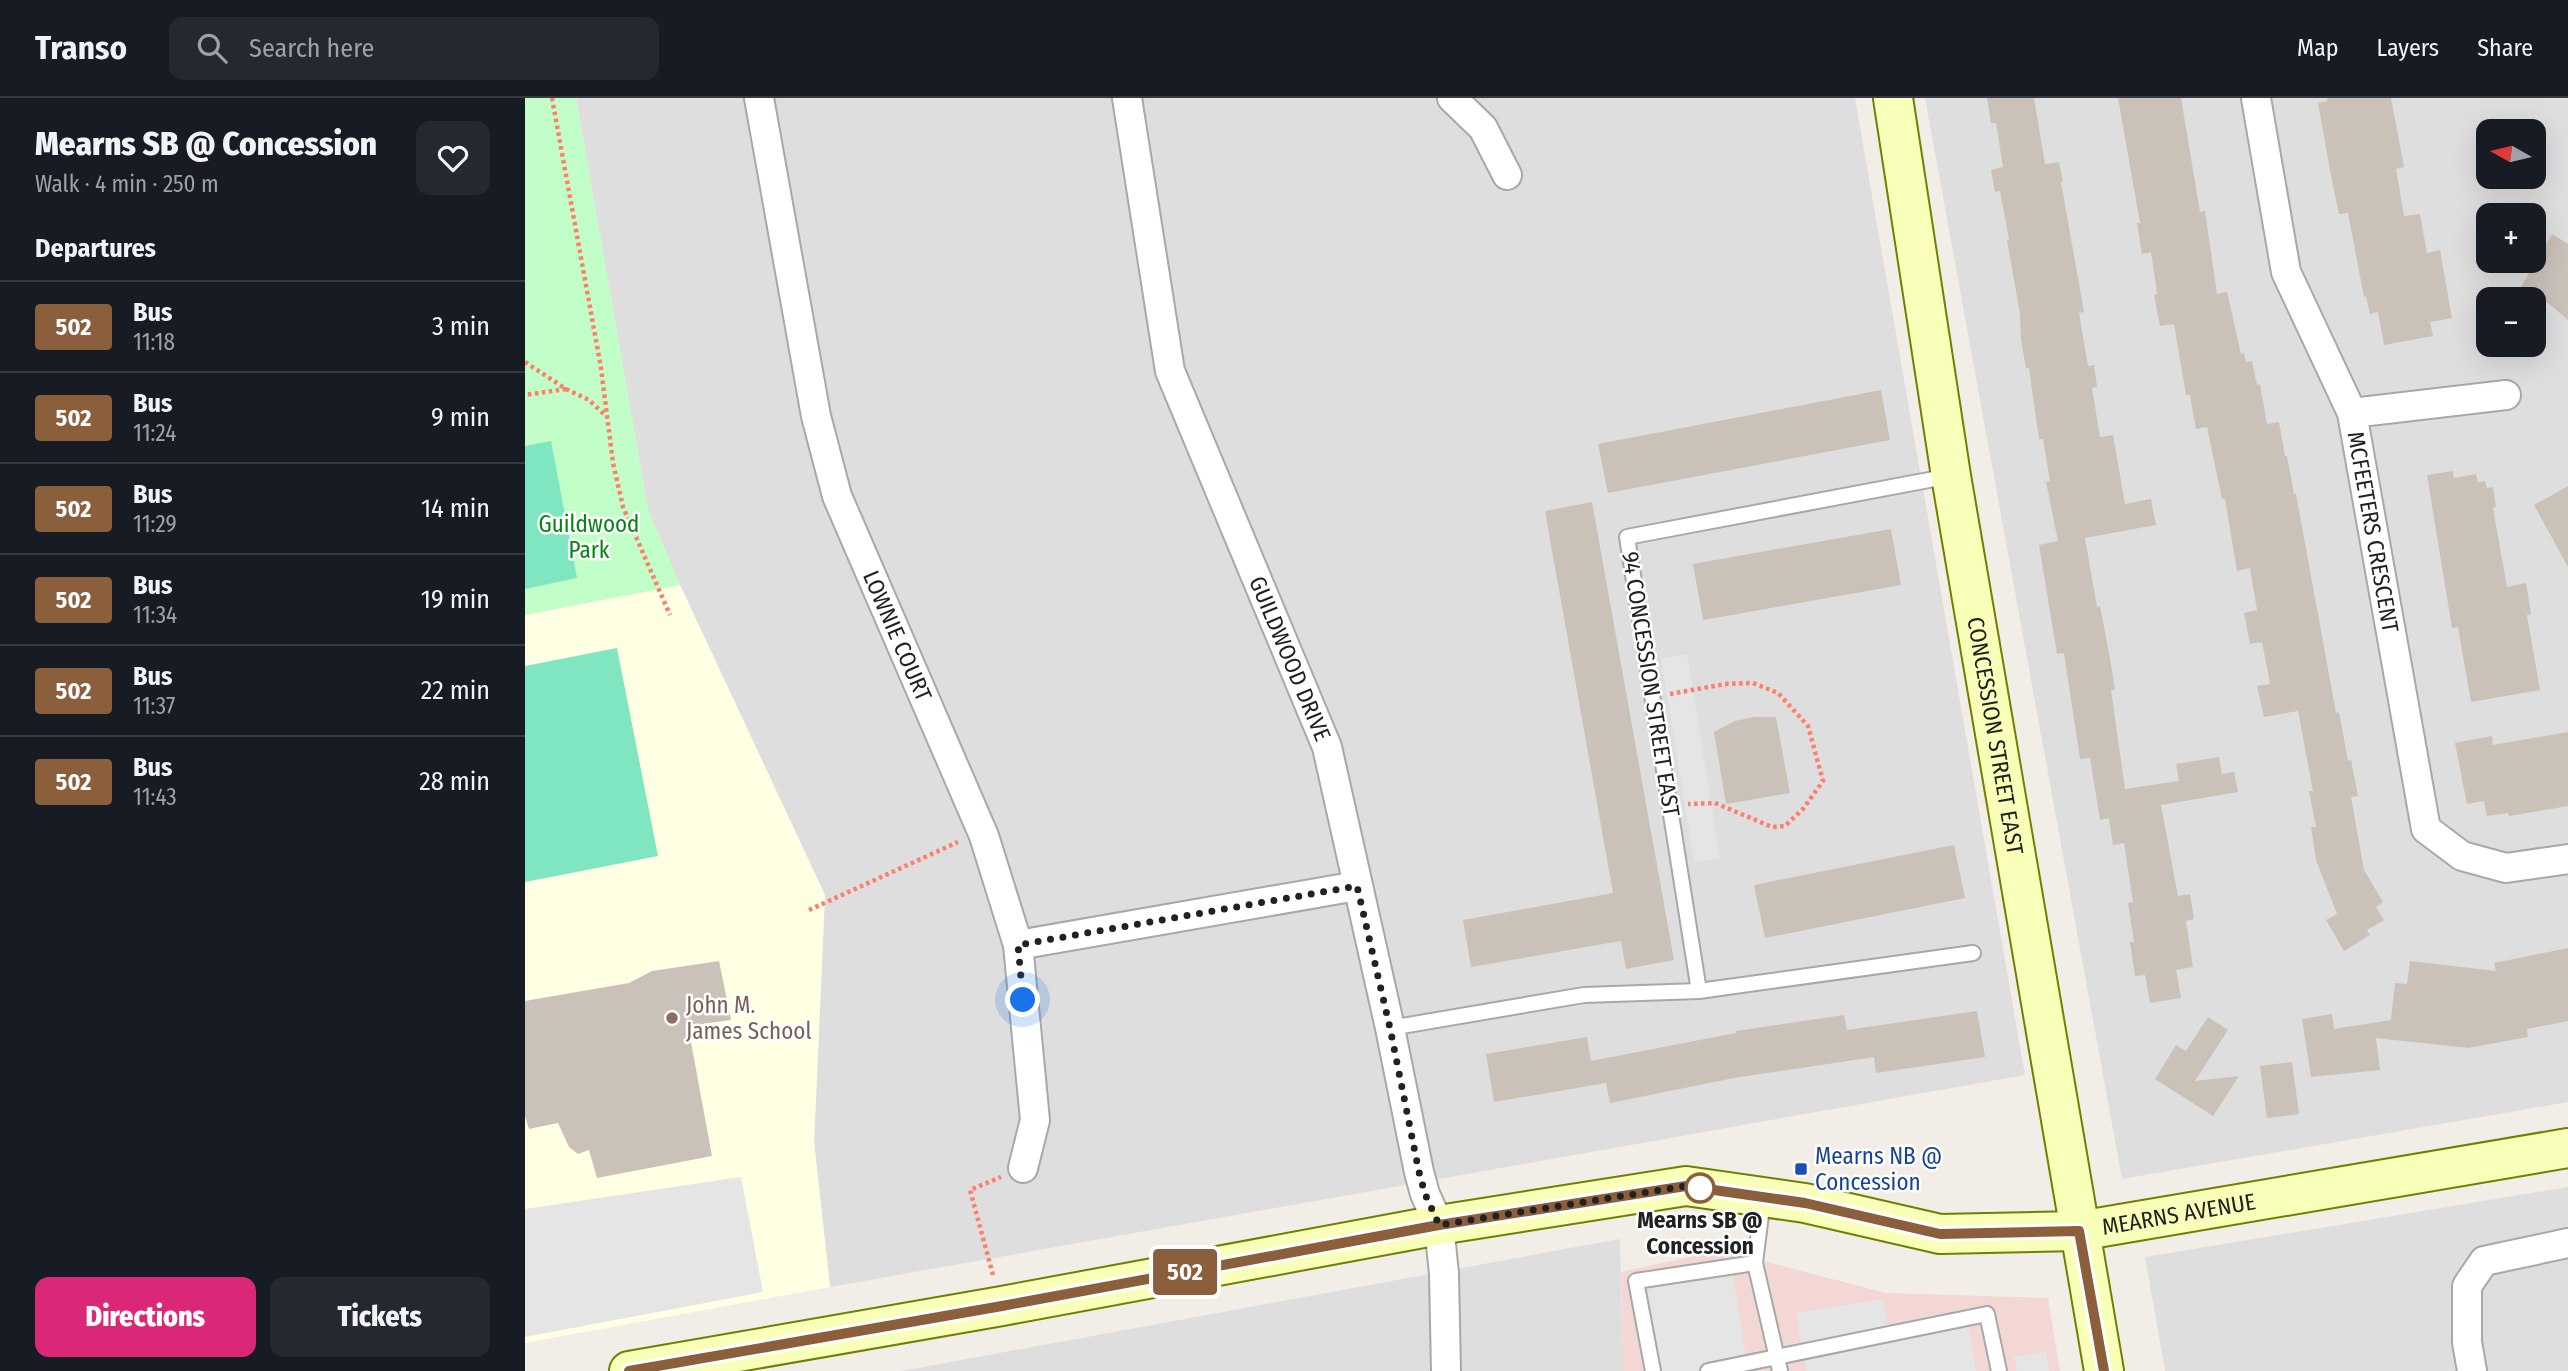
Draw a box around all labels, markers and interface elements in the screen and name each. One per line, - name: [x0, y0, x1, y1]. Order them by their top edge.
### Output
- search box: [169, 17, 659, 80]
- text: Transo: [35, 28, 127, 68]
- icon: search: [193, 29, 231, 67]
- text: Search here: [249, 33, 374, 64]
- text: Map: [2297, 34, 2339, 62]
- text: Layers: [2377, 34, 2439, 62]
- text: Share: [2477, 34, 2533, 62]
- north arrow: [2476, 119, 2546, 189]
- map controls: [2476, 119, 2546, 357]
- button: heart: [416, 121, 490, 195]
- text: Mearns SB @ Concession: [35, 124, 377, 164]
- text: Walk · 4 min · 250 m: [35, 170, 219, 198]
- button: +: [2476, 203, 2546, 273]
- text: Departures: [35, 233, 156, 264]
- button: −: [2476, 287, 2546, 357]
- text: Bus: [133, 297, 172, 328]
- text: 3 min: [432, 311, 490, 342]
- text: 502: [56, 313, 91, 341]
- text: 11:18: [133, 328, 175, 356]
- text: Bus: [133, 388, 172, 419]
- text: 9 min: [431, 402, 490, 433]
- text: 502: [56, 404, 91, 432]
- text: 11:24: [133, 419, 176, 447]
- street label: MCFEETERS CRESCENT: [2342, 429, 2405, 635]
- text: Bus: [133, 479, 172, 510]
- text: 14 min: [421, 493, 490, 524]
- text: 502: [56, 495, 91, 523]
- text: 11:29: [133, 510, 177, 538]
- park label: Guildwood Park: [539, 510, 639, 564]
- street label: 94 CONCESSION STREET EAST: [1616, 549, 1686, 819]
- street label: LOWNIE COURT: [857, 566, 938, 705]
- text: Bus: [133, 570, 172, 601]
- street label: GUILDWOOD DRIVE: [1243, 572, 1337, 745]
- text: 19 min: [421, 584, 490, 615]
- text: 502: [56, 586, 91, 614]
- text: 11:34: [133, 601, 177, 629]
- street label: CONCESSION STREET EAST: [1961, 615, 2030, 857]
- text: Bus: [133, 661, 172, 692]
- text: 22 min: [421, 675, 490, 706]
- text: 502: [56, 677, 91, 705]
- text: 11:37: [133, 692, 175, 720]
- text: Bus: [133, 752, 172, 783]
- text: 28 min: [419, 766, 490, 797]
- text: 502: [56, 768, 91, 796]
- text: 11:43: [133, 783, 177, 811]
- your location: [1005, 982, 1040, 1017]
- place label: John M. James School: [686, 991, 811, 1045]
- marker: John M. James School: [664, 1010, 680, 1026]
- place label: Mearns NB @ Concession: [1815, 1142, 1942, 1196]
- marker: Mearns NB @ Concession: [1793, 1161, 1809, 1177]
- marker: Mearns SB @ Concession: [1685, 1173, 1715, 1203]
- street label: MEARNS AVENUE: [2100, 1187, 2258, 1241]
- place label: Mearns SB @ Concession: [1637, 1206, 1763, 1260]
- line badge: 502: [1145, 1249, 1225, 1295]
- text: 502: [1167, 1258, 1203, 1286]
- button: Directions: [35, 1277, 256, 1357]
- button: Tickets: [270, 1277, 490, 1357]

